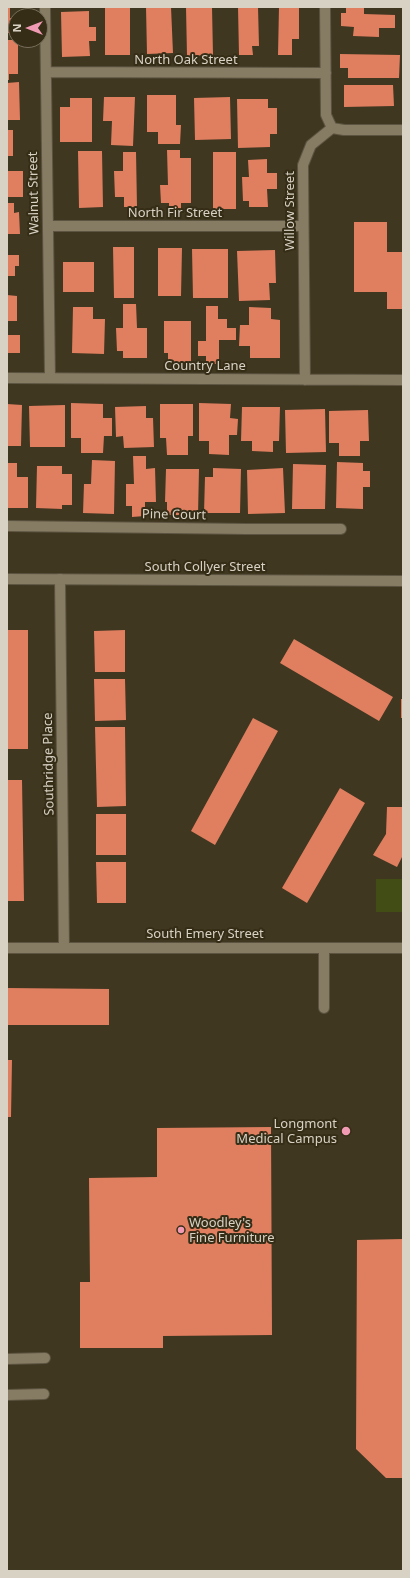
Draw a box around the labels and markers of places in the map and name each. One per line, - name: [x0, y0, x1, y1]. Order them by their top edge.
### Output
- place label: Longmont Medical Campus: [236, 1116, 337, 1147]
- marker: Longmont Medical Campus: [340, 1125, 352, 1137]
- place label: Woodley's Fine Furniture: [189, 1215, 275, 1246]
- marker: Woodley's Fine Furniture: [176, 1225, 186, 1235]

